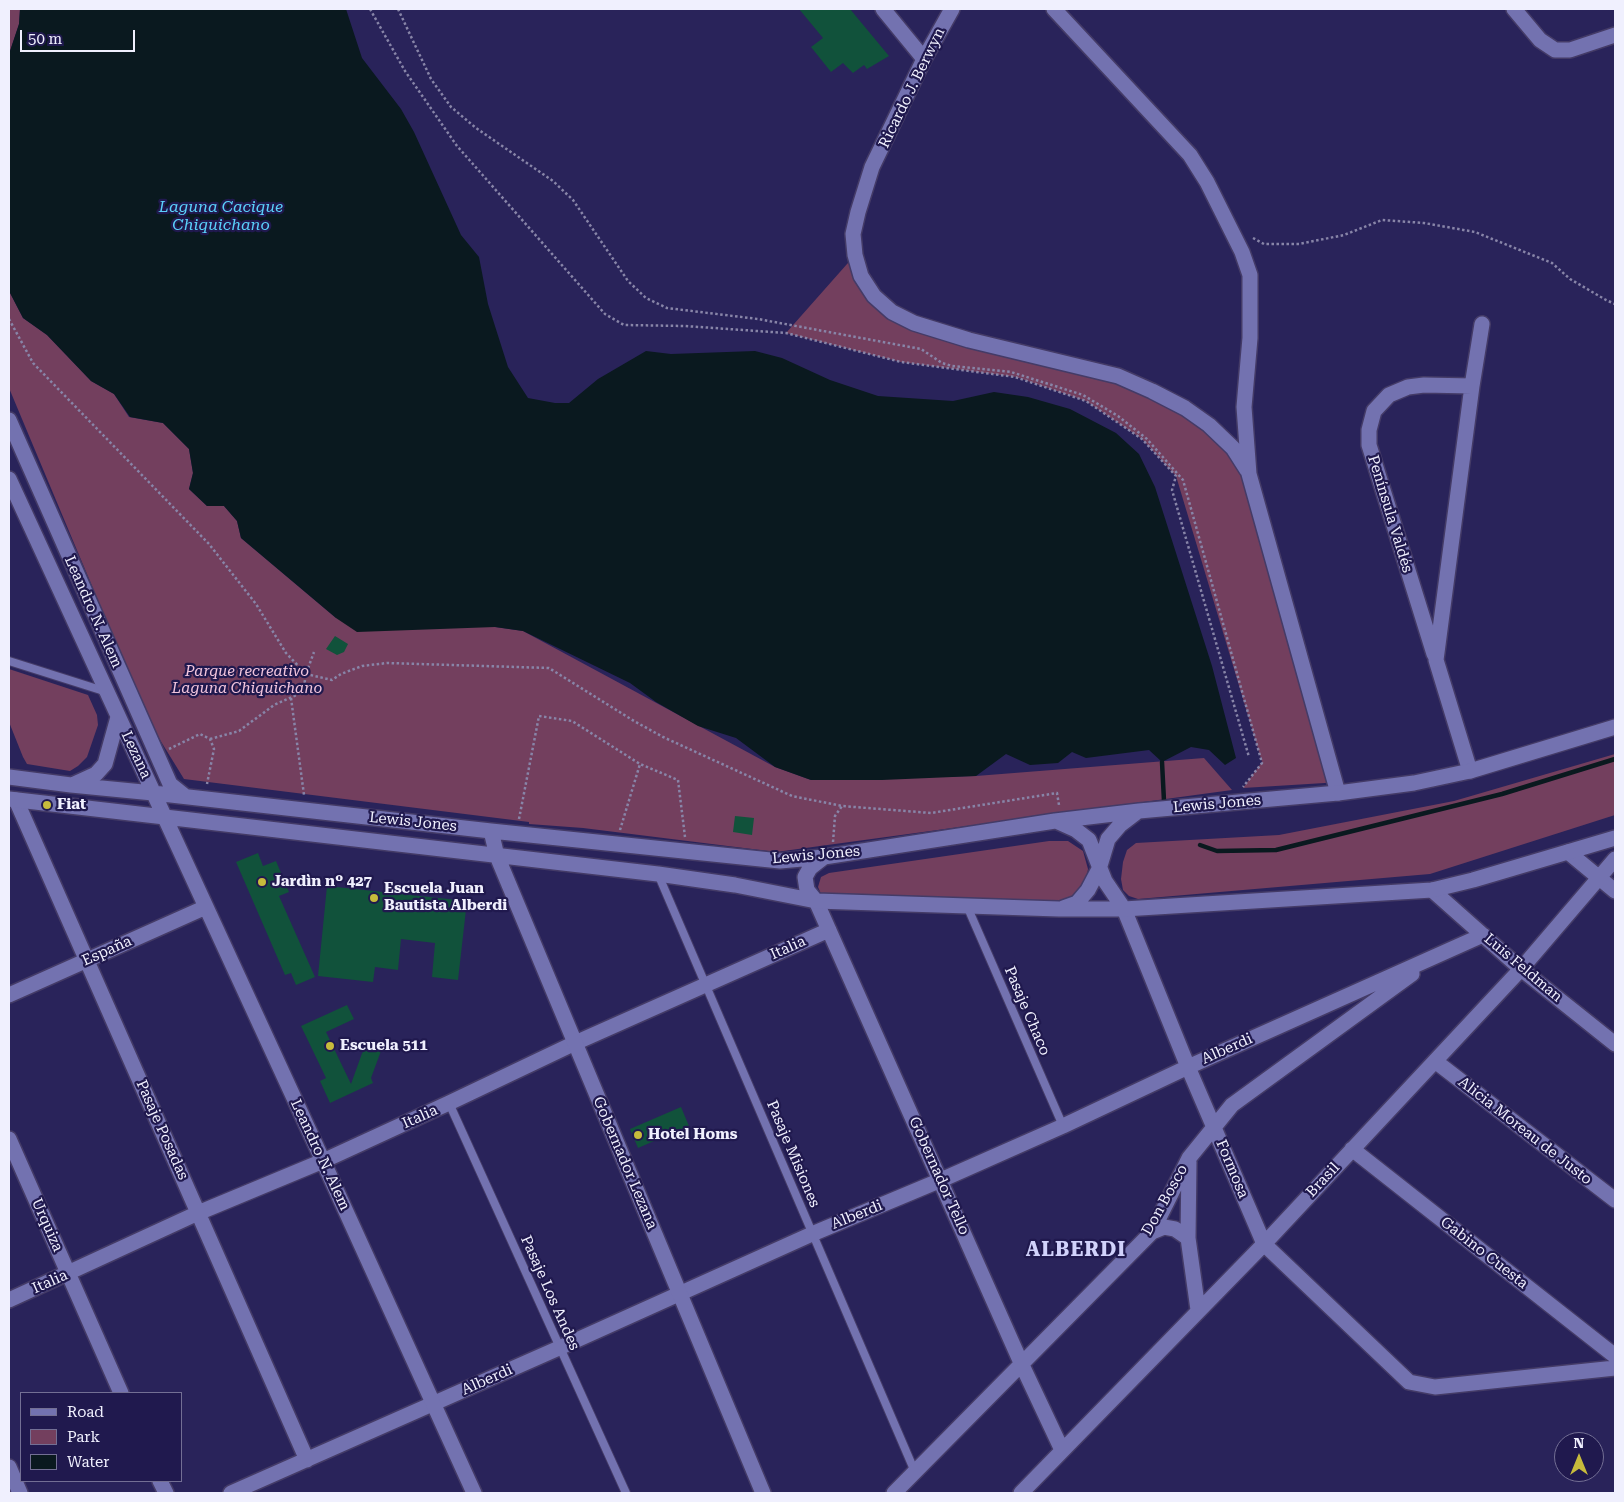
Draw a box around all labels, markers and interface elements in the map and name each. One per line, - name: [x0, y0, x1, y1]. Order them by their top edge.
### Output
- scale bar: [22, 20, 138, 52]
- street label: Ricardo J. Berwyn: [875, 25, 949, 151]
- text: 50 m: [28, 30, 62, 48]
- water label: Laguna Cacique Chiquichano: [159, 197, 283, 235]
- street label: Península Valdés: [1364, 453, 1416, 575]
- street label: Leandro N. Alem: [60, 553, 126, 671]
- park label: Parque recreativo Laguna Chiquichano: [172, 663, 322, 698]
- street label: Lezana: [117, 728, 155, 782]
- street label: Lewis Jones: [1172, 791, 1262, 817]
- place label: Fiat: [57, 796, 86, 814]
- marker: Fiat: [41, 799, 53, 811]
- street label: Lewis Jones: [368, 808, 458, 836]
- street label: Lewis Jones: [771, 842, 861, 868]
- place label: Jardìn nº 427: [272, 873, 372, 891]
- marker: Jardìn nº 427: [256, 876, 268, 888]
- place label: Escuela Juan Bautista Alberdi: [384, 880, 507, 915]
- marker: Escuela Juan Bautista Alberdi: [368, 892, 380, 904]
- street label: Luis Feldman: [1480, 930, 1566, 1006]
- street label: España: [79, 932, 135, 970]
- street label: Italia: [768, 932, 808, 964]
- street label: Pasaje Chaco: [1000, 964, 1054, 1058]
- street label: Alberdi: [1199, 1030, 1255, 1068]
- place label: Escuela 511: [340, 1037, 428, 1055]
- marker: Escuela 511: [324, 1040, 336, 1052]
- street label: Alicia Moreau de Justo: [1454, 1073, 1596, 1189]
- street label: Pasaje Posadas: [132, 1077, 192, 1183]
- street label: Gobernador Lezana: [589, 1094, 661, 1232]
- street label: Leandro N. Alem: [286, 1097, 354, 1213]
- street label: Pasaje Misiones: [762, 1098, 824, 1210]
- street label: Italia: [400, 1101, 440, 1133]
- street label: Gobernador Tello: [905, 1114, 973, 1238]
- place label: Hotel Homs: [648, 1126, 737, 1144]
- marker: Hotel Homs: [632, 1129, 644, 1141]
- street label: Formosa: [1212, 1137, 1252, 1201]
- street label: Brasil: [1303, 1159, 1343, 1201]
- street label: Don Bosco: [1138, 1161, 1192, 1239]
- street label: Urquiza: [27, 1195, 67, 1255]
- street label: Alberdi: [829, 1197, 885, 1233]
- street label: Gabino Cuesta: [1437, 1213, 1531, 1293]
- street label: Pasaje Los Andes: [517, 1233, 583, 1353]
- district label: ALBERDI: [1025, 1238, 1127, 1262]
- street label: Italia: [30, 1266, 70, 1298]
- street label: Alberdi: [459, 1361, 515, 1399]
- legend: [20, 1392, 182, 1482]
- text: Road: [67, 1403, 104, 1421]
- text: Park: [67, 1428, 100, 1446]
- north arrow: [1554, 1432, 1604, 1482]
- text: N: [1574, 1435, 1584, 1451]
- text: Water: [67, 1453, 109, 1471]

